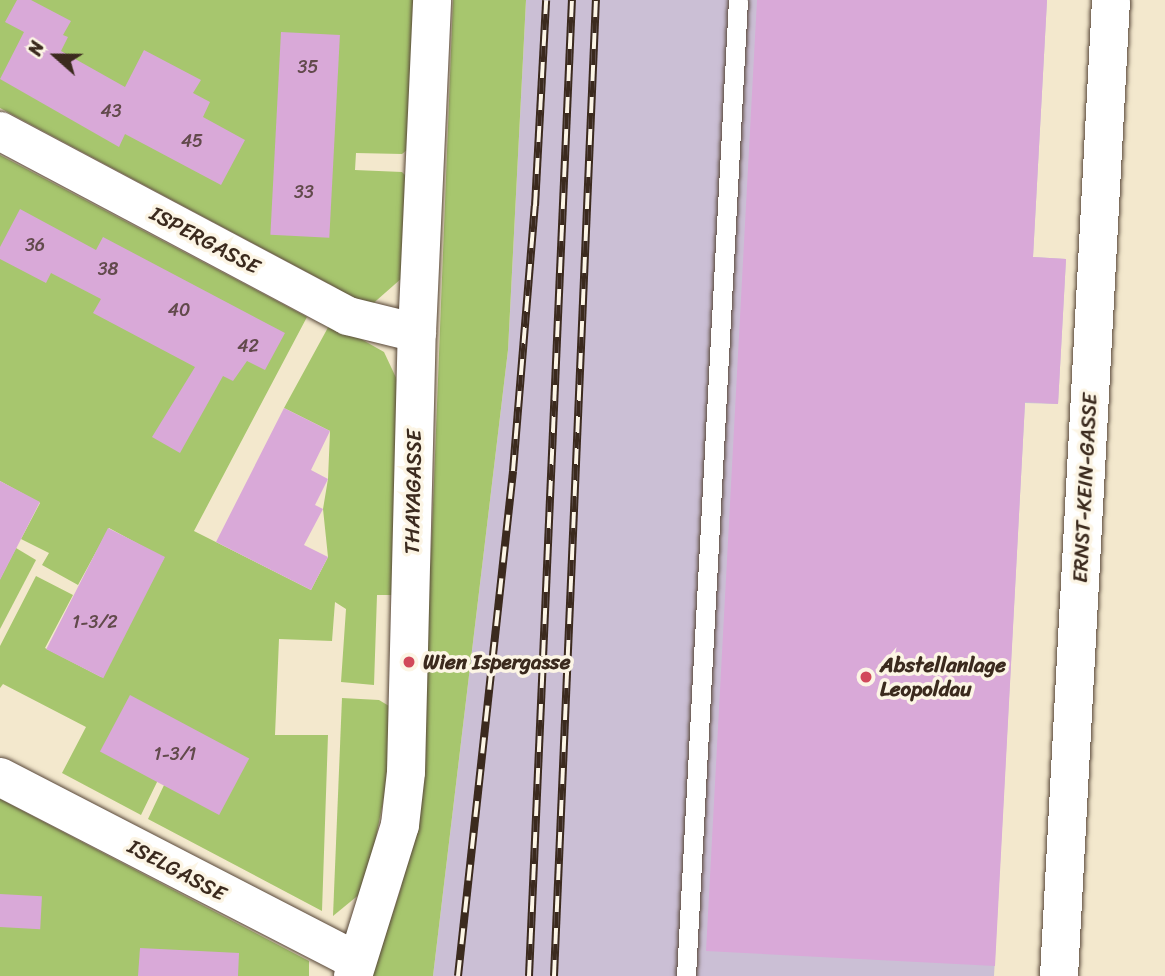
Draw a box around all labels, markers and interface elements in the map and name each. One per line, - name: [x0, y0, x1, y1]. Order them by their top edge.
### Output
- north arrow: [21, 21, 91, 91]
- text: N: [18, 36, 54, 60]
- house number: 35: [298, 56, 318, 78]
- house number: 43: [100, 100, 122, 122]
- house number: 45: [181, 130, 203, 152]
- house number: 33: [294, 181, 314, 203]
- street label: ISPERGASSE: [146, 201, 264, 279]
- house number: 36: [25, 234, 45, 256]
- house number: 38: [98, 258, 118, 280]
- house number: 40: [168, 299, 190, 321]
- house number: 42: [237, 335, 259, 357]
- street label: ERNST-KEIN-GASSE: [1067, 392, 1103, 584]
- street label: THAYAGASSE: [399, 429, 427, 555]
- house number: 1-3/2: [72, 611, 118, 633]
- place label: Wien Ispergasse: [423, 649, 571, 675]
- place label: Abstellanlage Leopoldau: [880, 652, 1006, 702]
- marker: Wien Ispergasse: [401, 654, 417, 670]
- marker: Abstellanlage Leopoldau: [858, 669, 874, 685]
- house number: 1-3/1: [154, 743, 196, 765]
- street label: ISELGASSE: [124, 834, 230, 906]

